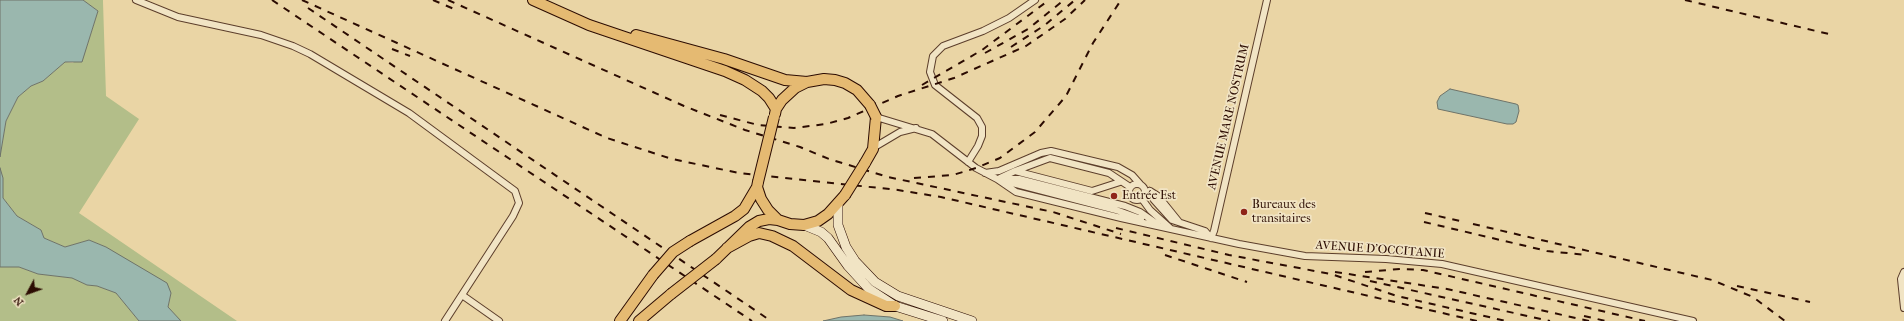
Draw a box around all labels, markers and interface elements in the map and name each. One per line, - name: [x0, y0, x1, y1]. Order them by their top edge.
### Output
- street label: AVENUE MARE NOSTRUM: [1205, 43, 1253, 191]
- place label: Entrée Est: [1122, 189, 1176, 203]
- marker: Entrée Est: [1109, 191, 1119, 201]
- place label: Bureaux des transitaires: [1252, 198, 1316, 226]
- marker: Bureaux des transitaires: [1239, 207, 1249, 217]
- street label: AVENUE D'OCCITANIE: [1315, 238, 1445, 262]
- north arrow: [8, 273, 48, 313]
- text: N: [11, 294, 26, 309]

